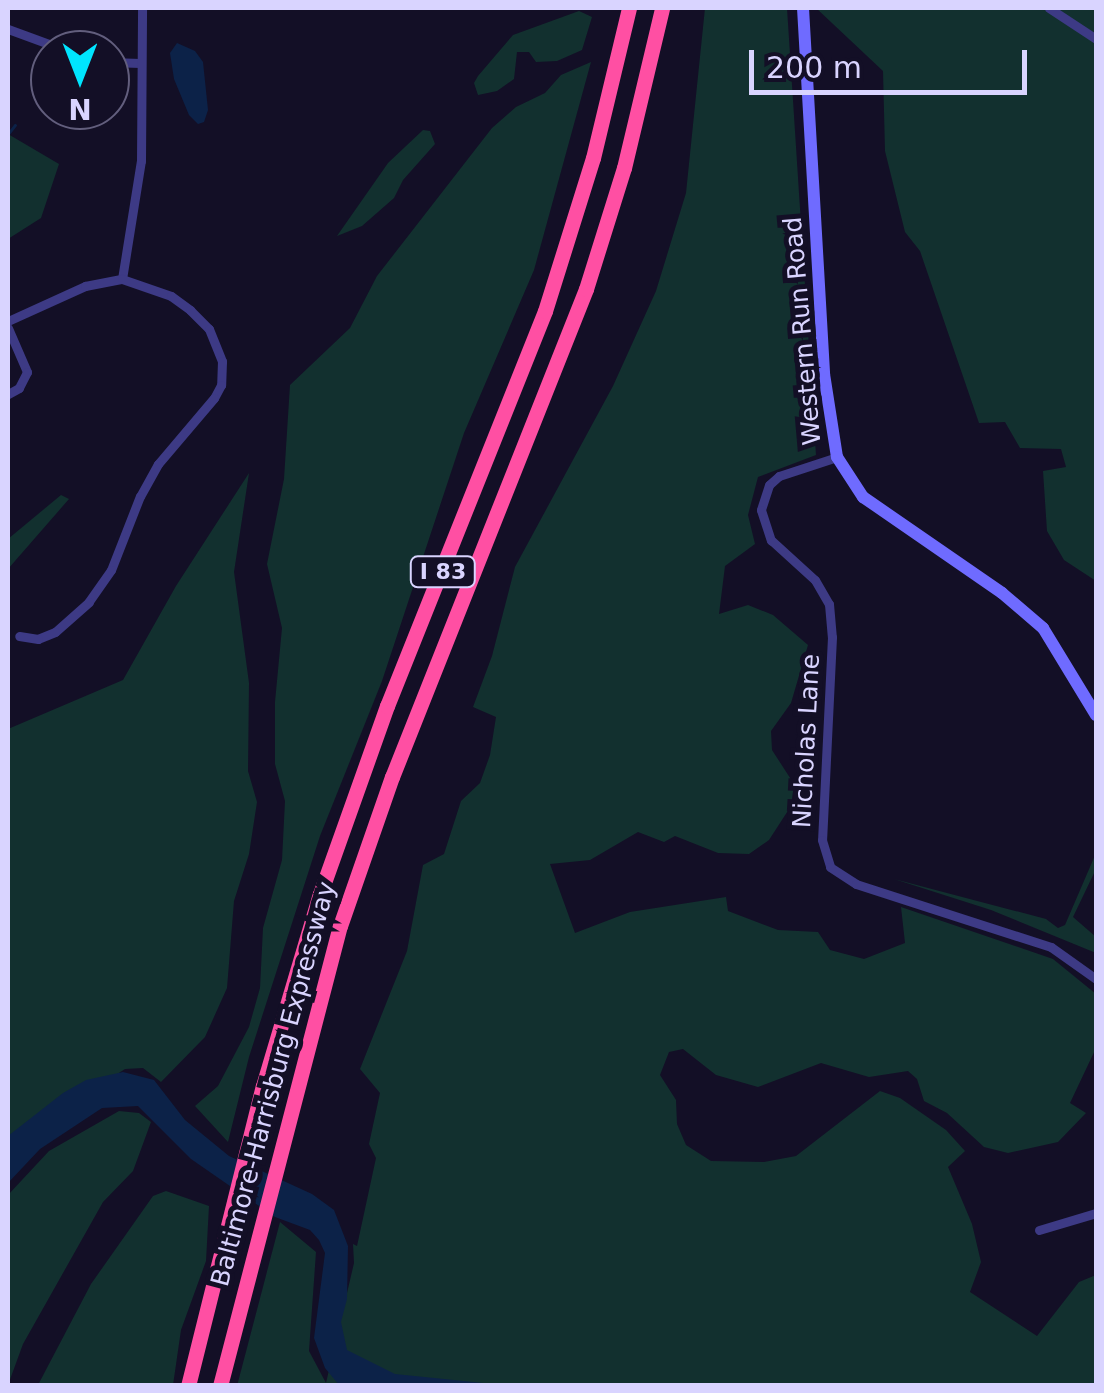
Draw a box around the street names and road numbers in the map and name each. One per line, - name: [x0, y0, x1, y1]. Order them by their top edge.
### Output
- street label: Western Run Road: [778, 216, 828, 446]
- road number: I 83: [408, 555, 478, 589]
- street label: Nicholas Lane: [787, 653, 827, 829]
- street label: Baltimore-Harrisburg Expressway: [205, 878, 343, 1290]

